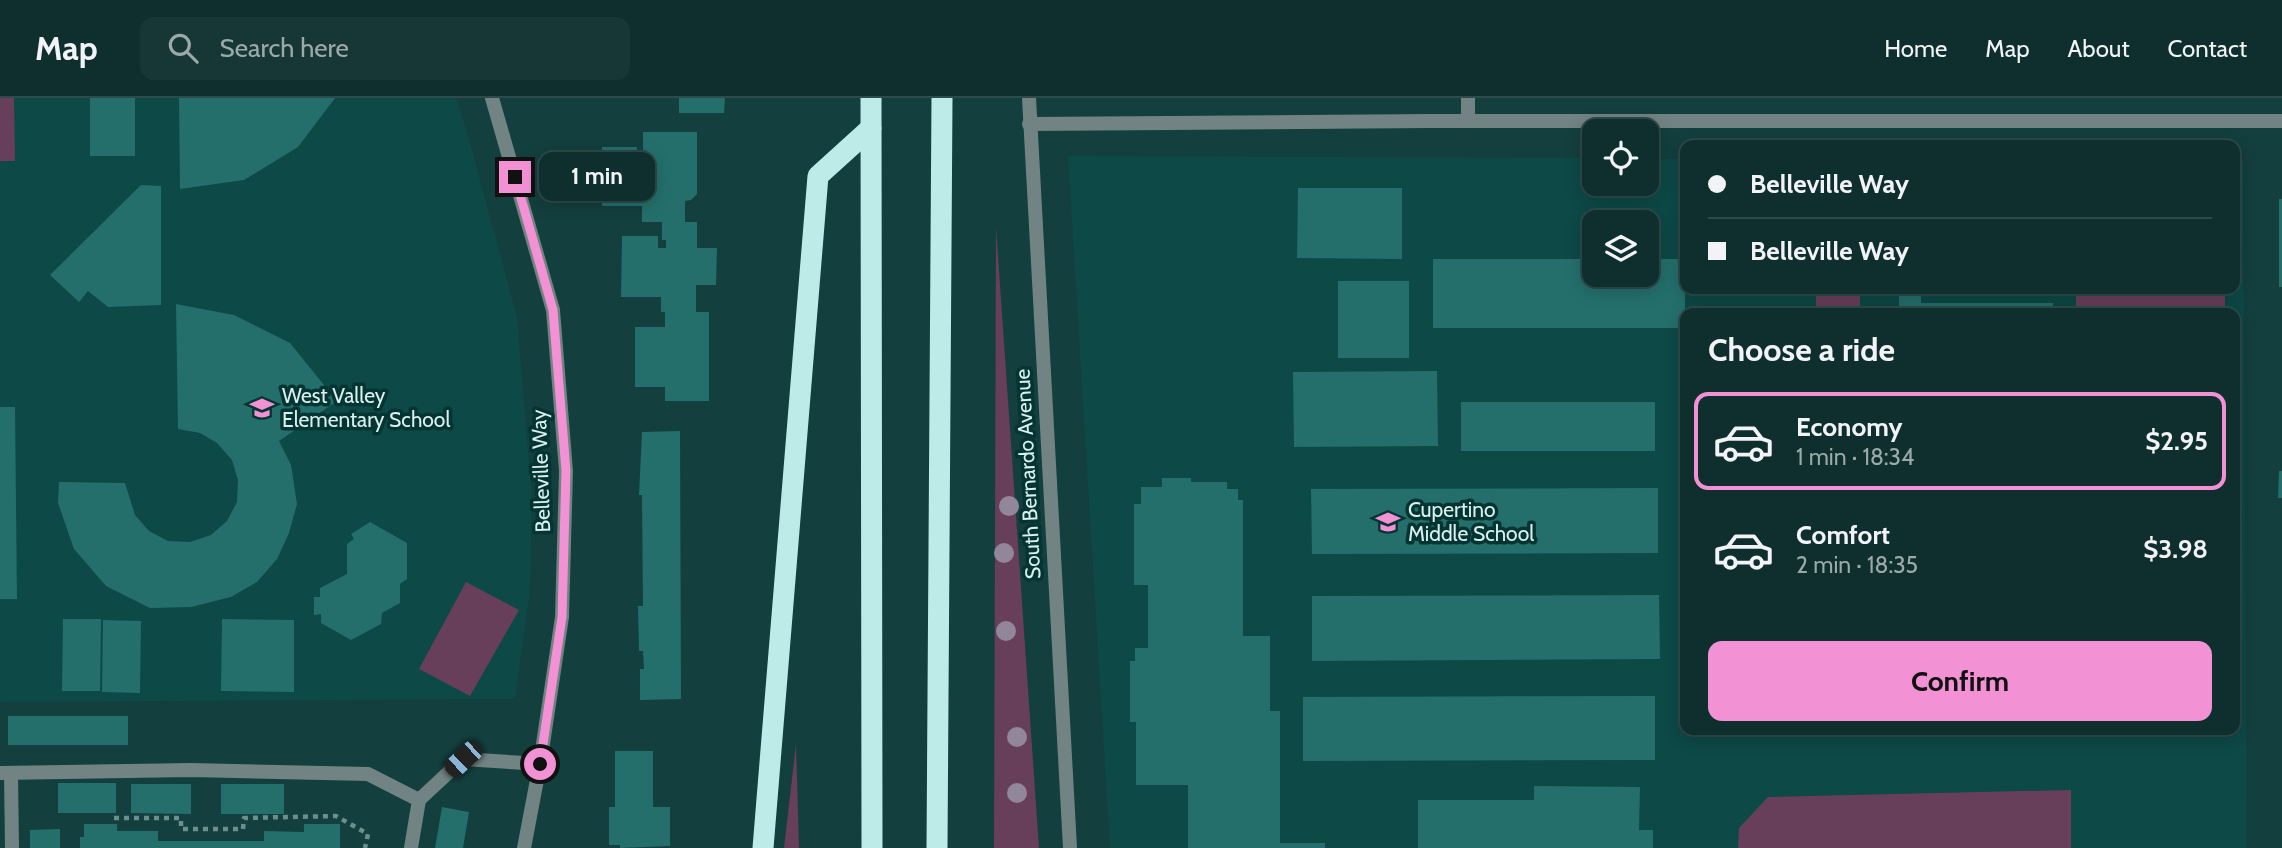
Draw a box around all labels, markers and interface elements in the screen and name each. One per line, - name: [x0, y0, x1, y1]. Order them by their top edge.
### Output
- search box: [140, 17, 630, 80]
- text: Map: [35, 28, 98, 68]
- icon: search: [164, 29, 202, 67]
- text: Search here: [220, 32, 349, 64]
- text: Home: [1884, 34, 1947, 63]
- text: Map: [1985, 34, 2030, 63]
- text: About: [2068, 34, 2130, 63]
- text: Contact: [2168, 34, 2247, 63]
- map controls: [1582, 119, 1659, 287]
- button: locate: [1582, 119, 1659, 196]
- callout: 1 min: [540, 153, 655, 202]
- route end: [499, 161, 531, 193]
- text: 1 min: [571, 162, 623, 190]
- text: Belleville Way: [1750, 168, 1909, 200]
- button: layers: [1582, 210, 1659, 287]
- text: Belleville Way: [1750, 235, 1909, 267]
- text: Choose a ride: [1708, 330, 1895, 369]
- street label: South Bernardo Avenue: [1009, 368, 1045, 580]
- place label: West Valley Elementary School: [282, 383, 450, 432]
- school or university icon: West Valley Elementary School: [248, 394, 276, 422]
- street label: Belleville Way: [526, 409, 555, 533]
- icon: car: [1712, 410, 1775, 473]
- text: Economy: [1796, 411, 1902, 443]
- text: $2.95: [2145, 425, 2208, 457]
- text: 1 min · 18:34: [1796, 443, 1914, 471]
- place label: Cupertino Middle School: [1408, 497, 1534, 546]
- school or university icon: Cupertino Middle School: [1374, 508, 1402, 536]
- icon: car: [1712, 518, 1775, 581]
- text: Comfort: [1796, 519, 1890, 551]
- text: $3.98: [2143, 533, 2208, 565]
- text: 2 min · 18:35: [1796, 551, 1918, 579]
- button: Confirm: [1708, 641, 2212, 721]
- car: [441, 737, 486, 781]
- route start: [524, 748, 556, 780]

